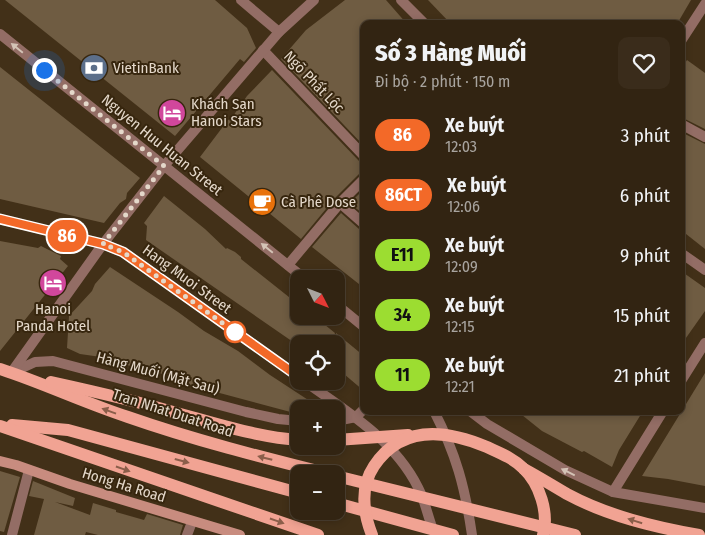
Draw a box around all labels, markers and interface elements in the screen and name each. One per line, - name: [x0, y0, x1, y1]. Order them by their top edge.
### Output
- button: heart: [618, 37, 670, 89]
- text: Số 3 Hàng Muối: [375, 39, 526, 67]
- one-way arrow: [11, 43, 24, 54]
- street label: Ngõ Phất Lộc: [280, 47, 348, 117]
- bank icon: VietinBank: [79, 53, 109, 83]
- your location: [32, 58, 57, 83]
- place label: VietinBank: [113, 59, 179, 77]
- text: Đi bộ · 2 phút · 150 m: [375, 72, 510, 91]
- street label: Nguyen Huu Huan Street: [98, 91, 226, 199]
- place label: Khách Sạn Hanoi Stars: [191, 95, 262, 130]
- hotel icon: Khách Sạn Hanoi Stars: [157, 98, 187, 128]
- text: Xe buýt: [445, 114, 504, 137]
- text: 86: [393, 124, 412, 146]
- text: 3 phút: [621, 124, 670, 147]
- text: 12:03: [445, 137, 477, 156]
- text: Xe buýt: [447, 174, 506, 197]
- text: 86CT: [385, 184, 422, 206]
- text: 6 phút: [620, 184, 670, 207]
- cafe icon: Cà Phê Dose: [247, 187, 277, 217]
- place label: Cà Phê Dose: [281, 193, 356, 211]
- text: 12:06: [447, 197, 480, 216]
- line badge: 86: [44, 220, 90, 252]
- text: 86: [58, 225, 76, 247]
- text: Xe buýt: [445, 234, 504, 257]
- street label: Hang Muoi Street: [139, 241, 235, 317]
- one-way arrow: [260, 243, 273, 254]
- text: E11: [391, 244, 414, 266]
- text: 9 phút: [620, 244, 670, 267]
- text: 12:09: [445, 257, 478, 276]
- hotel icon: Hanoi Panda Hotel: [38, 268, 68, 298]
- north arrow: [290, 270, 345, 325]
- map controls: [290, 270, 345, 520]
- text: Xe buýt: [445, 294, 504, 317]
- place label: Hanoi Panda Hotel: [16, 300, 90, 335]
- text: 34: [394, 304, 411, 326]
- text: 15 phút: [613, 304, 670, 327]
- text: 12:15: [445, 317, 475, 336]
- unlabelled marker: [224, 321, 246, 343]
- button: locate: [290, 335, 345, 390]
- street label: Hàng Muối (Mặt Sau): [95, 348, 221, 398]
- text: Xe buýt: [445, 354, 504, 377]
- text: 11: [395, 364, 410, 386]
- text: 21 phút: [614, 364, 670, 387]
- text: 12:21: [445, 377, 475, 396]
- street label: Tran Nhat Duat Road: [110, 385, 236, 441]
- button: +: [290, 400, 345, 455]
- one-way arrow: [102, 406, 117, 414]
- one-way arrow: [257, 454, 272, 462]
- one-way arrow: [175, 457, 190, 465]
- street label: Hong Ha Road: [80, 464, 168, 506]
- one-way arrow: [116, 465, 131, 473]
- button: −: [290, 465, 345, 520]
- one-way arrow: [561, 468, 576, 476]
- one-way arrow: [627, 516, 642, 524]
- one-way arrow: [270, 517, 285, 525]

